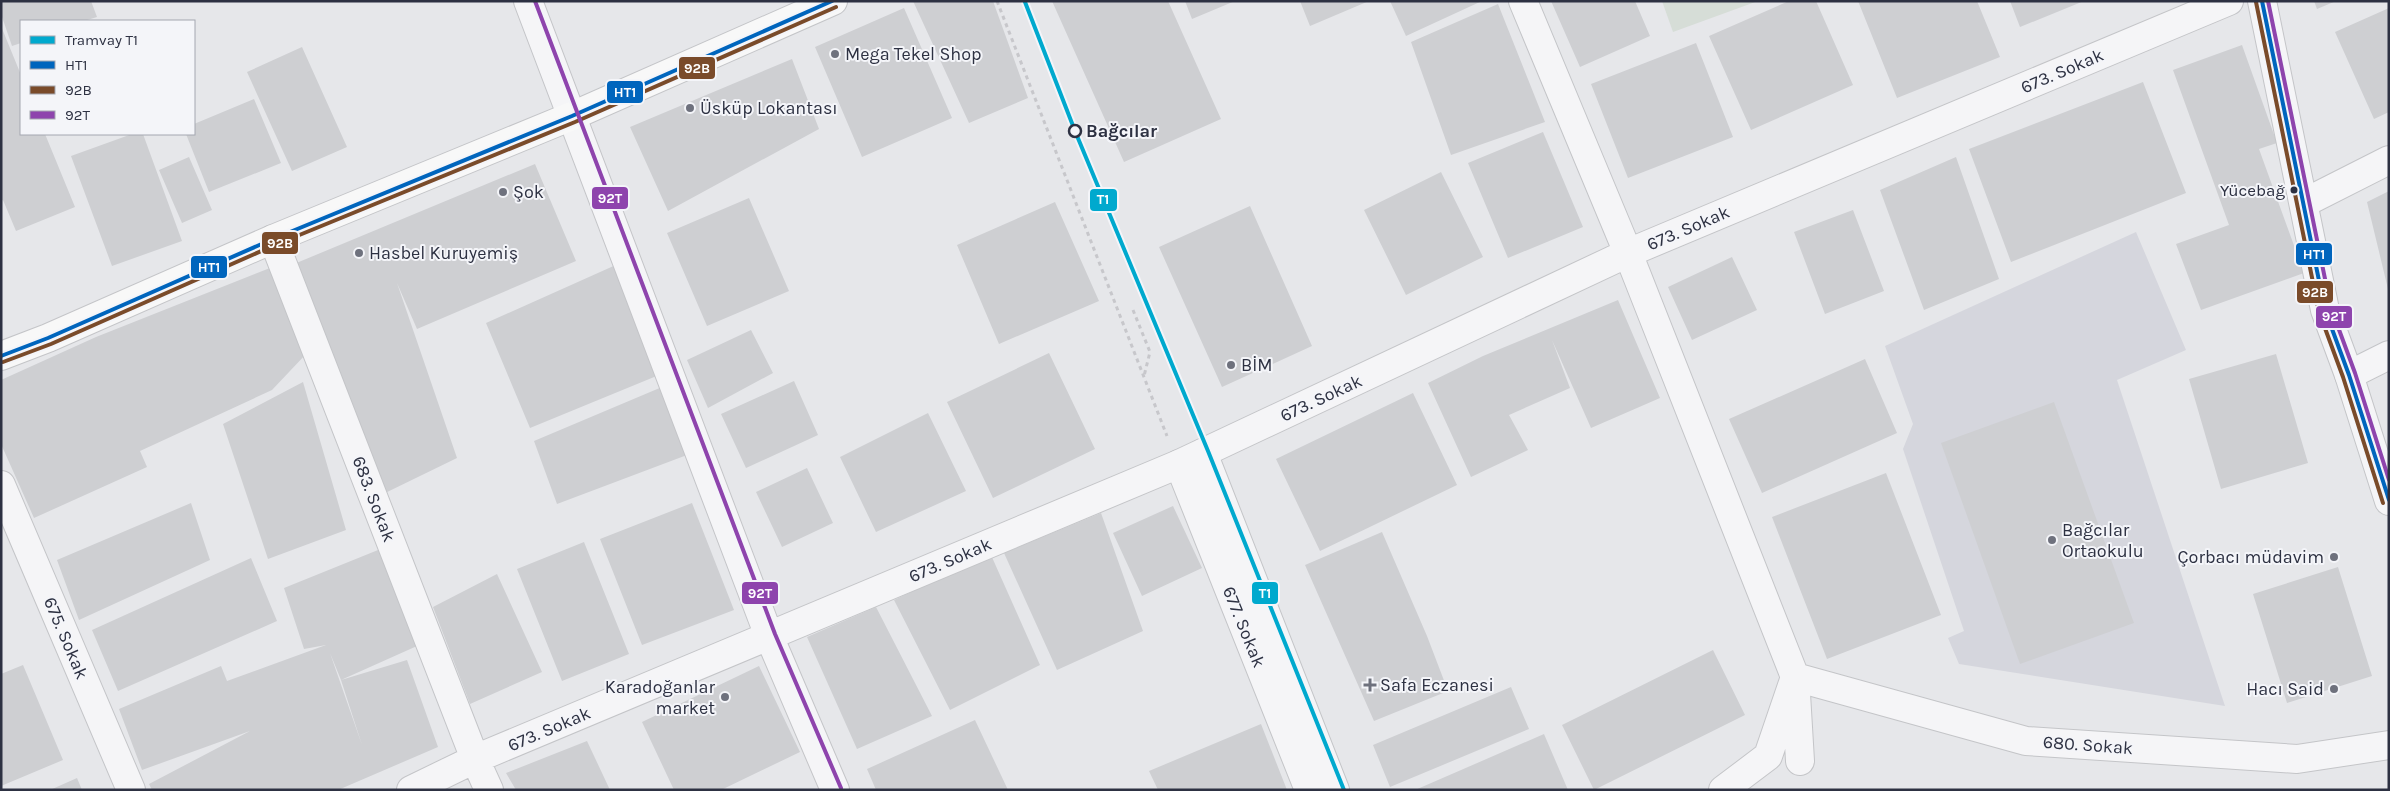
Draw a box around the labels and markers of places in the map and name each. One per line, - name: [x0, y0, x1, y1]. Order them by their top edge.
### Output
- place label: Mega Tekel Shop: [845, 43, 982, 65]
- marker: Mega Tekel Shop: [829, 48, 841, 60]
- place label: Üsküp Lokantası: [700, 97, 838, 119]
- marker: Üsküp Lokantası: [684, 102, 696, 114]
- place label: Bağcılar: [1086, 120, 1157, 142]
- marker: Bağcılar: [1068, 124, 1082, 138]
- place label: Yücebağ: [2220, 180, 2285, 200]
- place label: Şok: [513, 181, 544, 203]
- marker: Yücebağ: [2289, 185, 2299, 195]
- marker: Şok: [497, 186, 509, 198]
- place label: Hasbel Kuruyemiş: [369, 242, 518, 264]
- marker: Hasbel Kuruyemiş: [353, 247, 365, 259]
- place label: BİM: [1241, 354, 1272, 376]
- marker: BİM: [1225, 359, 1237, 371]
- place label: Bağcılar Ortaokulu: [2062, 519, 2144, 562]
- marker: Bağcılar Ortaokulu: [2046, 534, 2058, 546]
- place label: Çorbacı müdavim: [2178, 546, 2324, 568]
- marker: Çorbacı müdavim: [2328, 551, 2340, 563]
- place label: Safa Eczanesi: [1380, 674, 1494, 696]
- place label: Karadoğanlar market: [605, 676, 715, 719]
- place label: Hacı Said: [2246, 678, 2324, 700]
- marker: Safa Eczanesi: [1364, 679, 1376, 691]
- marker: Hacı Said: [2328, 683, 2340, 695]
- marker: Karadoğanlar market: [719, 691, 731, 703]

